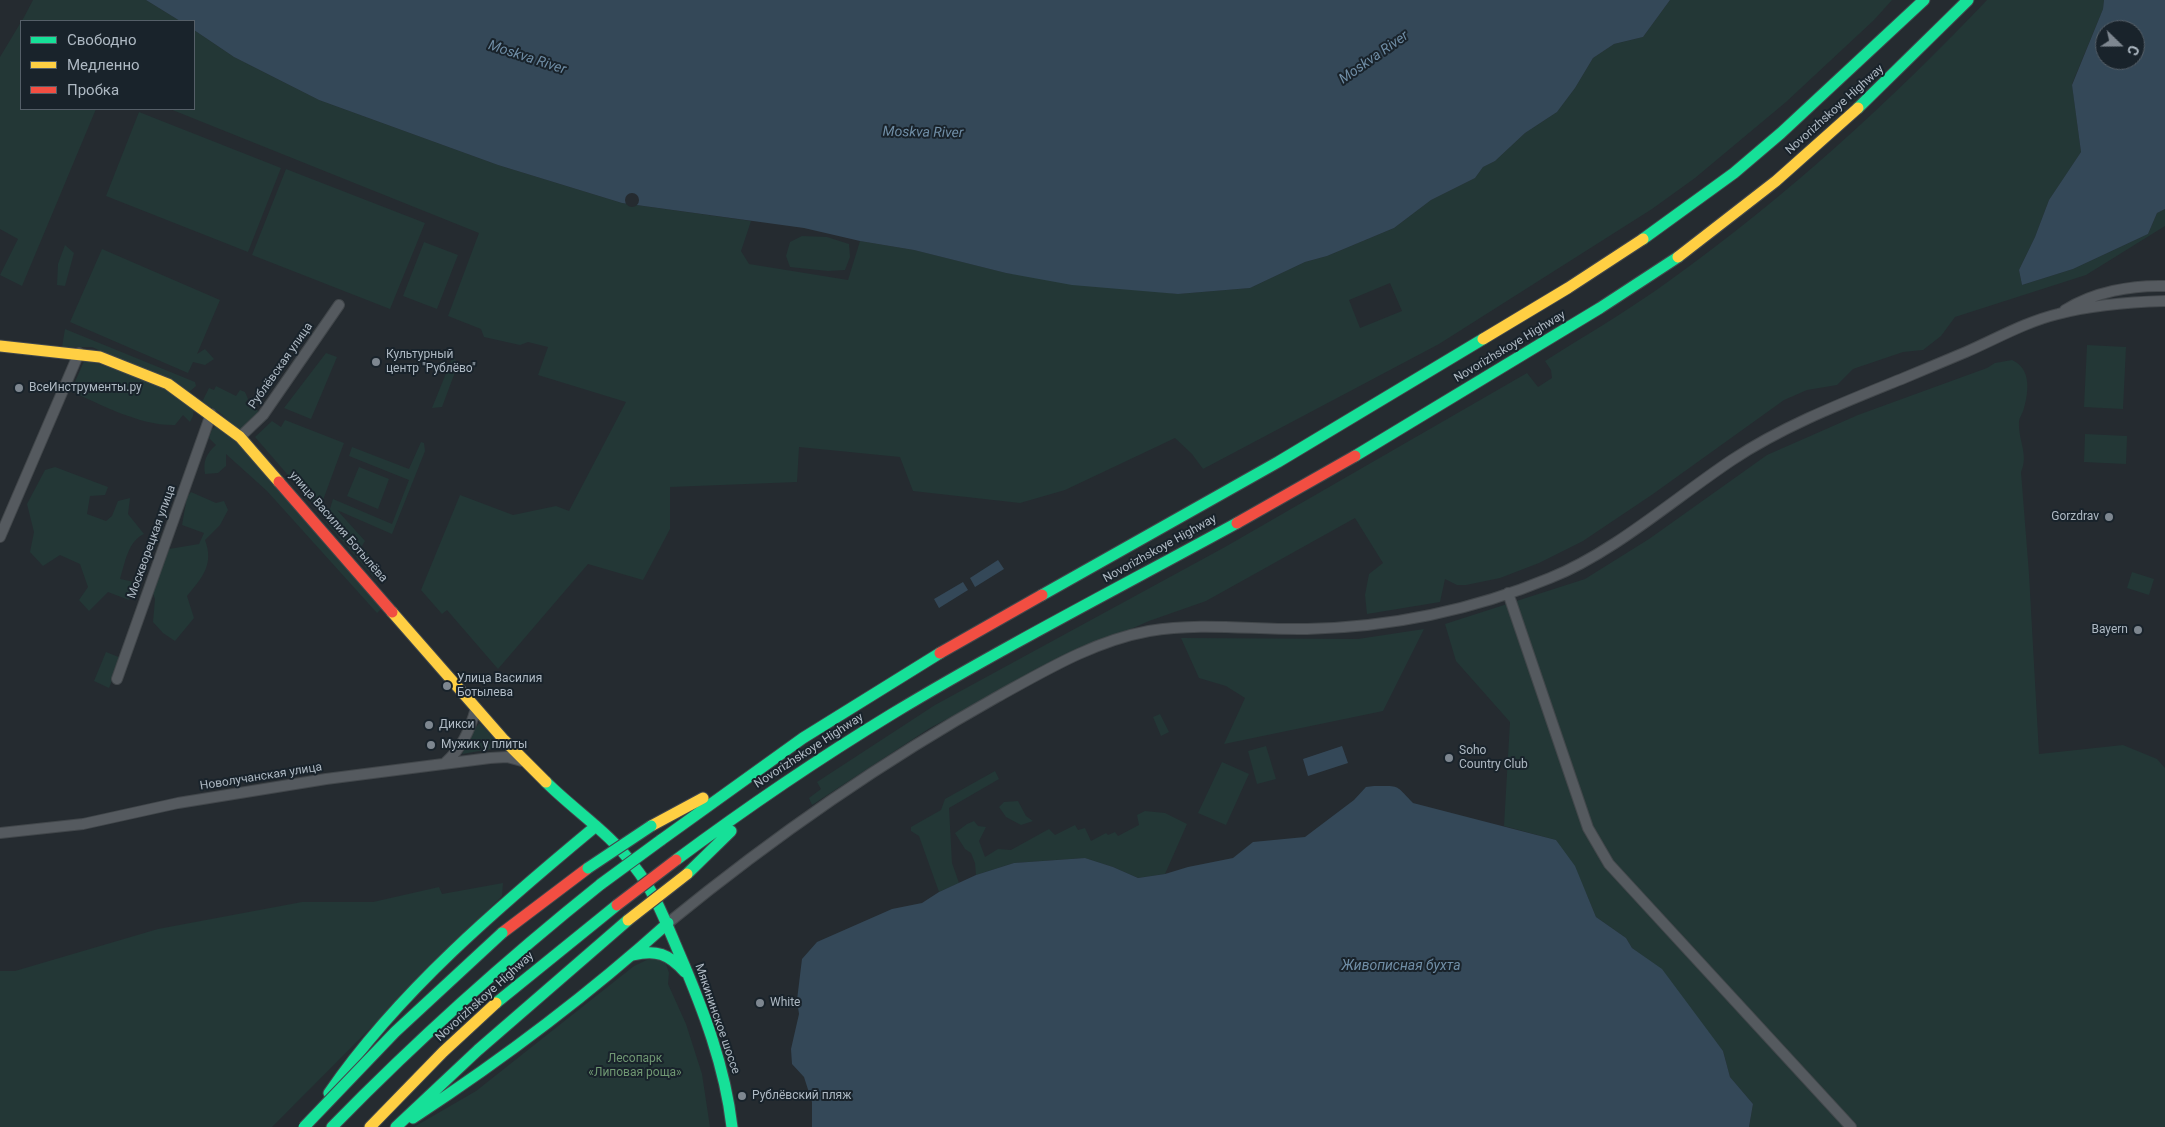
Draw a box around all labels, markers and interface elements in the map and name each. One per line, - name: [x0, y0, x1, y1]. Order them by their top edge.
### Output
- legend: [20, 20, 195, 110]
- north arrow: [2095, 20, 2145, 70]
- water label: Moskva River: [1336, 28, 1412, 88]
- text: Свободно: [67, 31, 136, 49]
- water label: Moskva River: [486, 38, 568, 78]
- text: С: [2124, 43, 2142, 57]
- text: Медленно: [67, 56, 140, 74]
- street label: Novorizhskoye Highway: [1783, 62, 1887, 158]
- text: Пробка: [67, 81, 119, 99]
- water label: Moskva River: [882, 124, 964, 142]
- street label: Novorizhskoye Highway: [1452, 308, 1568, 386]
- street label: Рублёвская улица: [246, 320, 316, 412]
- place label: Культурный центр "Рублёво": [386, 348, 476, 376]
- marker: Культурный центр "Рублёво": [370, 356, 382, 368]
- place label: ВсеИнструменты.ру: [29, 381, 142, 395]
- marker: ВсеИнструменты.ру: [13, 382, 25, 394]
- street label: улица Василия Ботылёва: [286, 468, 390, 586]
- street label: Москворецкая улица: [125, 483, 179, 601]
- place label: Gorzdrav: [2051, 510, 2099, 524]
- marker: Gorzdrav: [2103, 511, 2115, 523]
- street label: Novorizhskoye Highway: [1101, 512, 1219, 586]
- place label: Bayern: [2091, 623, 2128, 637]
- marker: Bayern: [2132, 624, 2144, 636]
- place label: Улица Василия Ботылева: [457, 672, 542, 700]
- marker: Улица Василия Ботылева: [441, 680, 453, 692]
- street label: Novorizhskoye Highway: [752, 710, 866, 792]
- place label: Дикси: [439, 718, 475, 732]
- marker: Дикси: [423, 719, 435, 731]
- place label: Мужик у плиты: [441, 738, 527, 752]
- marker: Мужик у плиты: [425, 739, 437, 751]
- place label: Soho Country Club: [1459, 744, 1528, 772]
- marker: Soho Country Club: [1443, 752, 1455, 764]
- street label: Новолучанская улица: [199, 760, 323, 794]
- street label: Novorizhskoye Highway: [433, 949, 537, 1045]
- water label: Живописная бухта: [1341, 958, 1461, 974]
- street label: Мякининское шоссе: [691, 962, 743, 1076]
- place label: White: [770, 996, 800, 1010]
- marker: White: [754, 997, 766, 1009]
- park label: Лесопарк «Липовая роща»: [588, 1052, 682, 1080]
- place label: Рублёвский пляж: [752, 1089, 851, 1103]
- marker: Рублёвский пляж: [736, 1090, 748, 1102]

